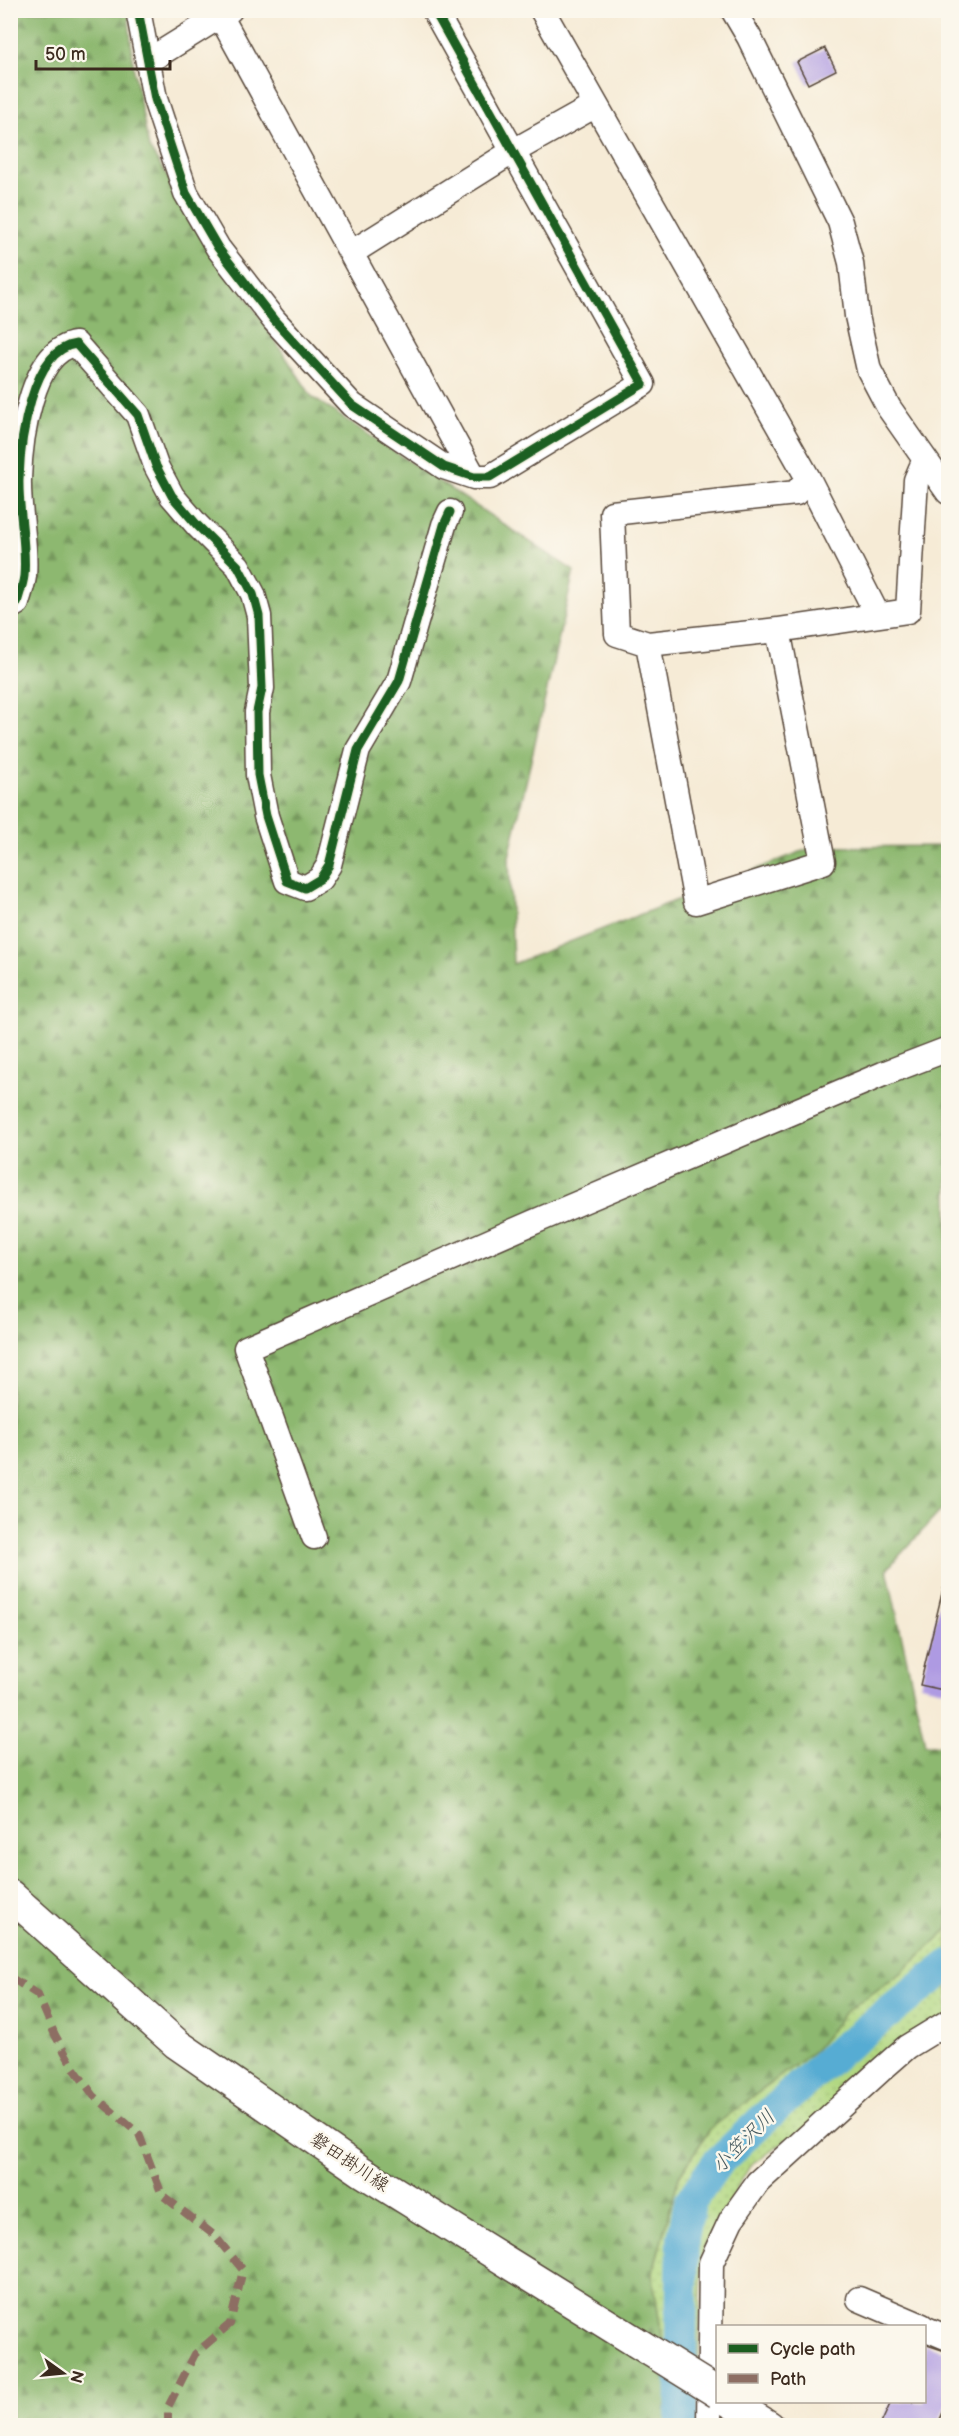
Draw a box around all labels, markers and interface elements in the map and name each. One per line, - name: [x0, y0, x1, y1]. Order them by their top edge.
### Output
- scale bar: [36, 33, 170, 71]
- text: 50 m: [45, 44, 86, 65]
- water label: 小笠沢川: [707, 2105, 780, 2178]
- street label: 磐田掛川線: [307, 2129, 393, 2196]
- legend: [716, 2325, 926, 2403]
- text: Cycle path: [770, 2339, 856, 2360]
- north arrow: [33, 2343, 93, 2403]
- text: N: [65, 2368, 87, 2385]
- text: Path: [770, 2369, 806, 2390]

